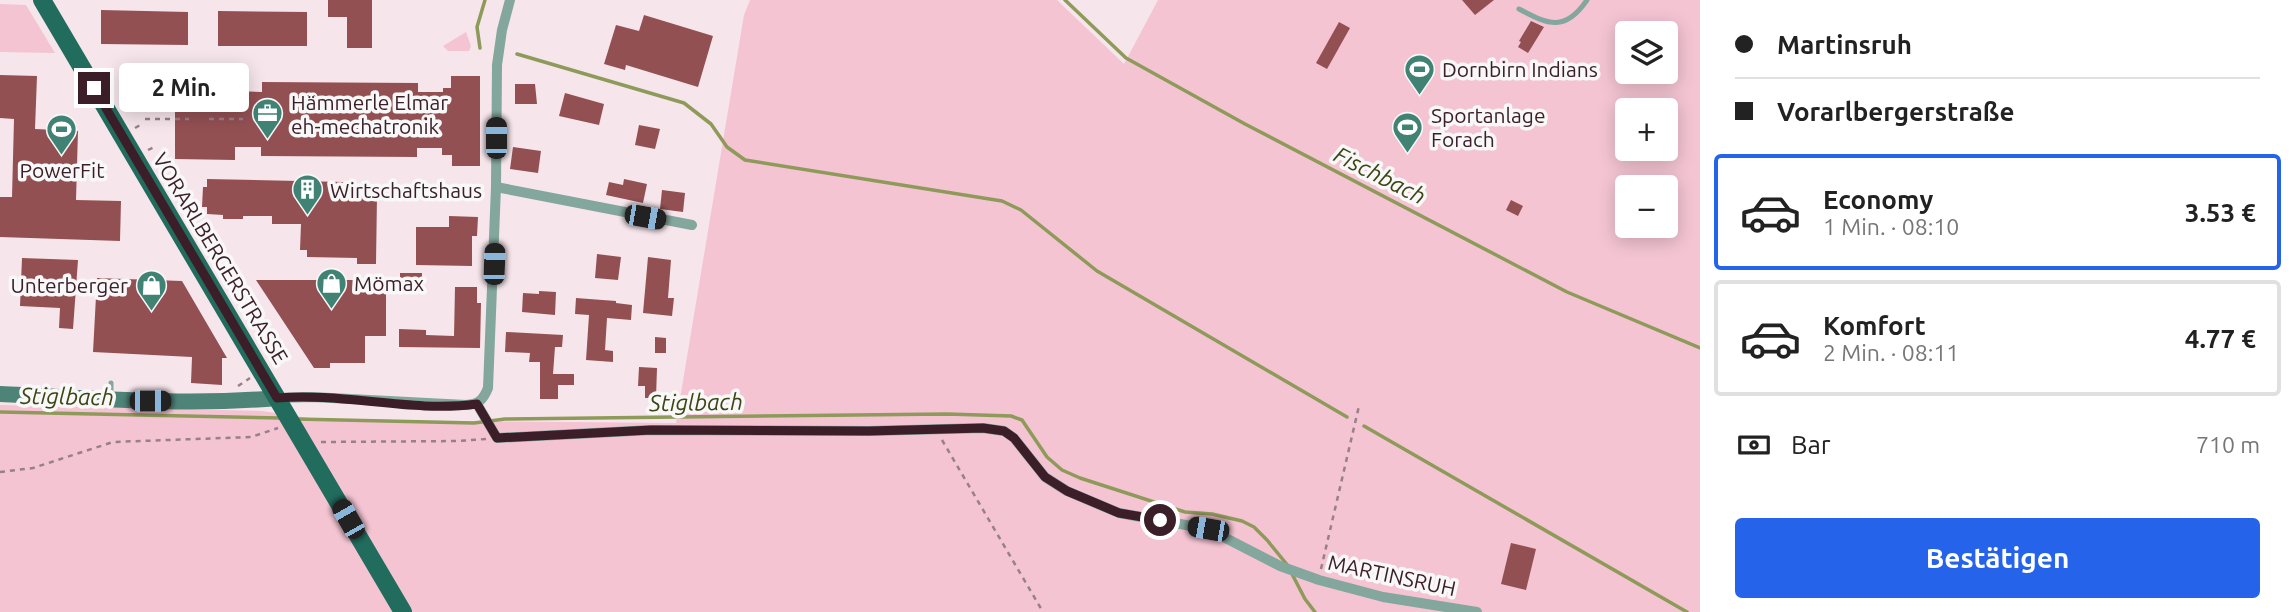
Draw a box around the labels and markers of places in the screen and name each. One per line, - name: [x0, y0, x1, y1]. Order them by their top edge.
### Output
- sports icon: Dornbirn Indians: [1402, 52, 1436, 96]
- place label: Dornbirn Indians: [1442, 57, 1598, 81]
- place label: Hämmerle Elmar eh-mechatronik: [291, 90, 448, 138]
- office icon: Hämmerle Elmar eh-mechatronik: [251, 97, 285, 141]
- place label: Sportanlage Forach: [1431, 103, 1546, 151]
- sports icon: Sportanlage Forach: [1391, 110, 1425, 154]
- sports icon: PowerFit: [45, 113, 79, 157]
- place label: PowerFit: [20, 158, 104, 182]
- building icon: Wirtschaftshaus: [290, 173, 324, 217]
- place label: Wirtschaftshaus: [330, 178, 482, 202]
- shop icon: Mömax: [314, 266, 348, 310]
- shop icon: Unterberger: [134, 268, 168, 312]
- place label: Mömax: [354, 271, 424, 295]
- place label: Unterberger: [10, 273, 128, 297]

